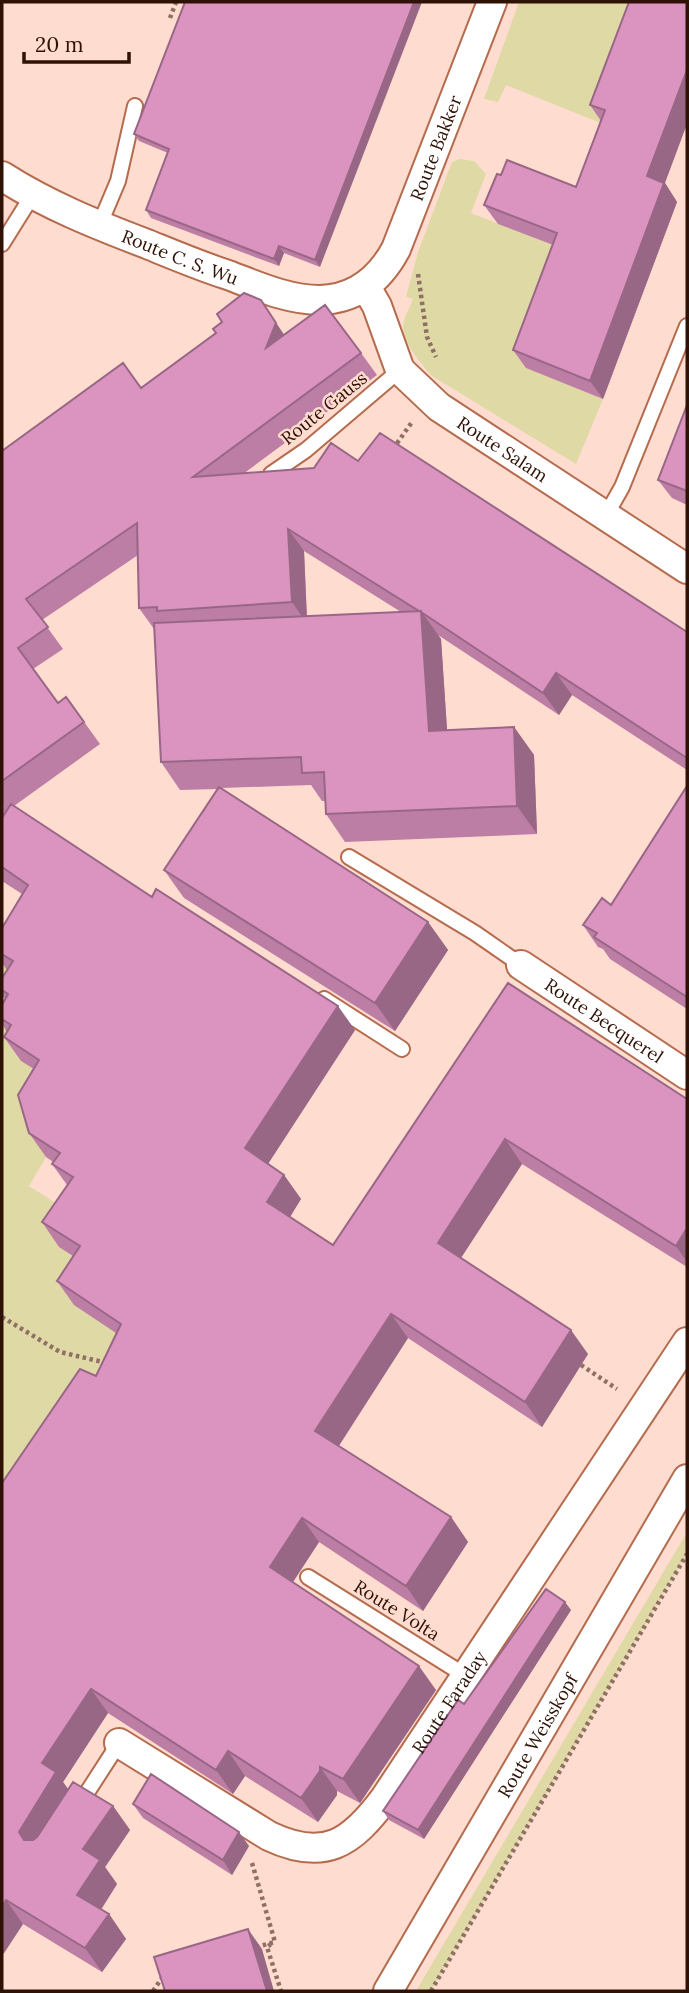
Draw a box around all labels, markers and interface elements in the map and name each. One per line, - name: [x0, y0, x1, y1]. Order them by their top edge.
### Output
- scale bar: [24, 21, 130, 65]
- text: 20 m: [35, 31, 84, 58]
- street label: Route Bakker: [404, 92, 466, 204]
- street label: Route C. S. Wu: [119, 224, 242, 290]
- street label: Route Gauss: [276, 366, 372, 450]
- street label: Route Salam: [453, 411, 553, 487]
- street label: Route Becquerel: [541, 973, 668, 1068]
- street label: Route Volta: [350, 1575, 444, 1645]
- street label: Route Faraday: [406, 1646, 491, 1758]
- street label: Route Weisskopf: [492, 1668, 583, 1801]

